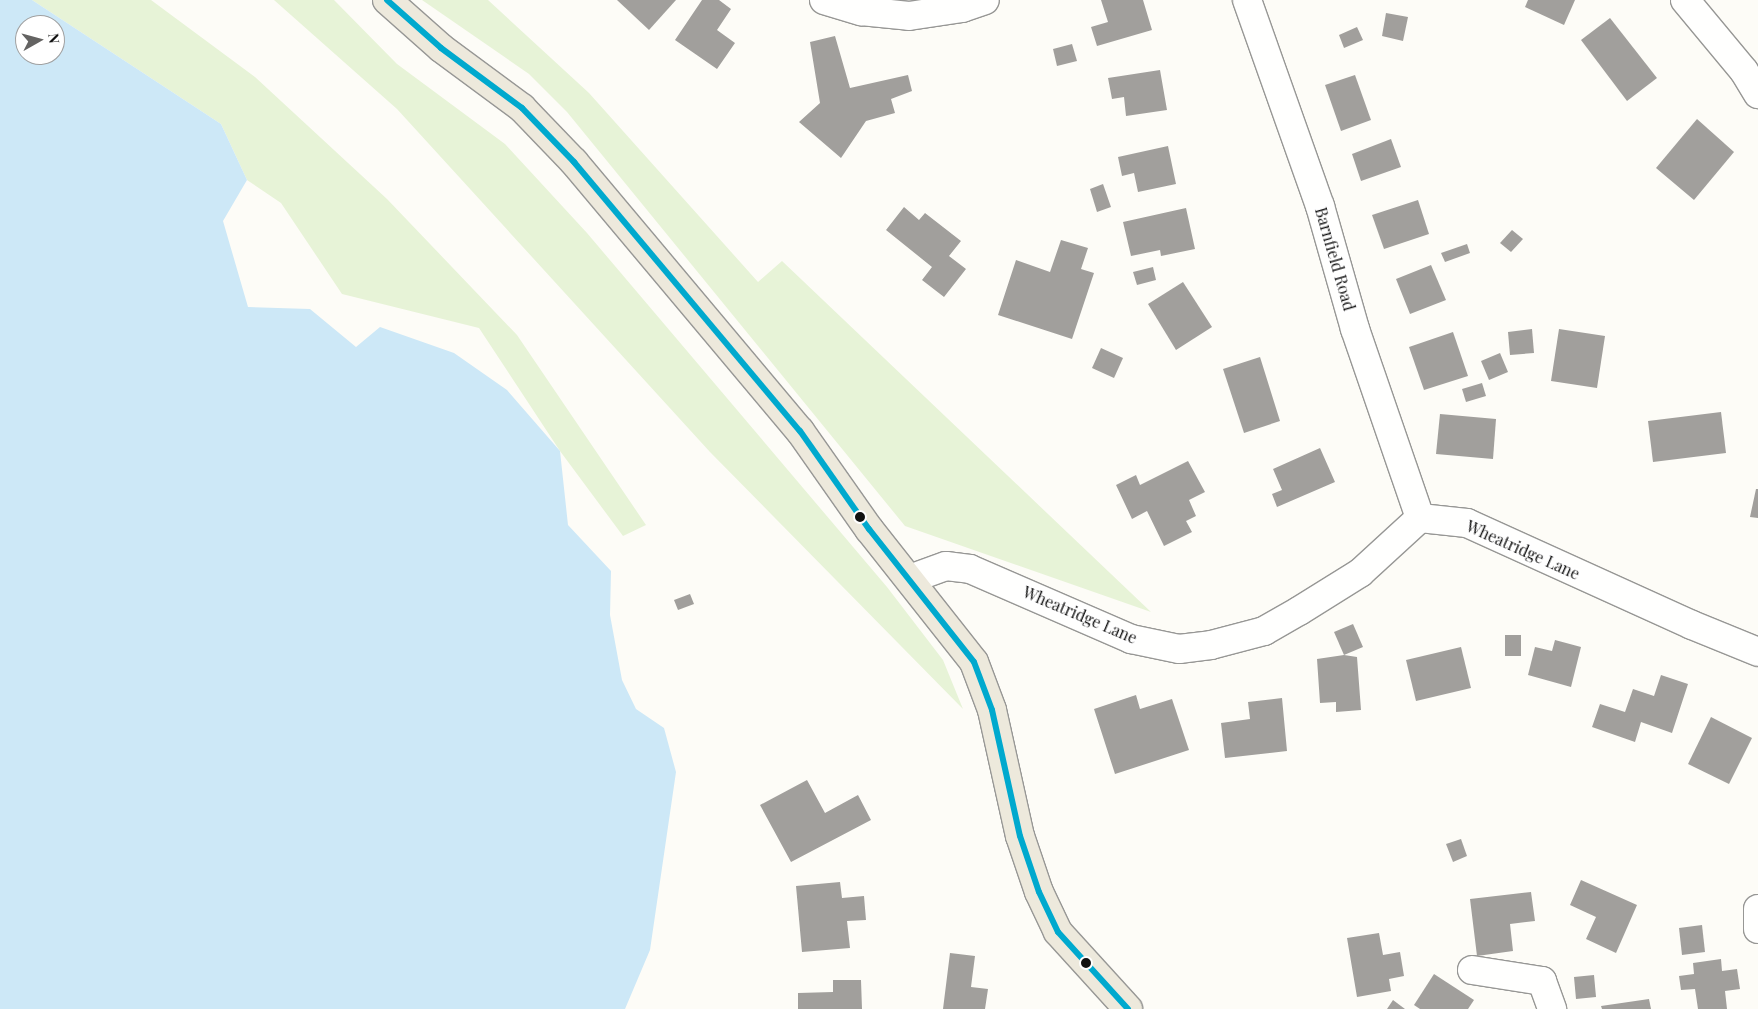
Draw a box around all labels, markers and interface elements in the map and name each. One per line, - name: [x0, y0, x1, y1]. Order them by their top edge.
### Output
- north arrow: [15, 15, 65, 65]
- text: N: [44, 32, 64, 44]
- street label: Barnfield Road: [1311, 205, 1359, 313]
- unlabelled marker: [855, 512, 865, 522]
- street label: Wheatridge Lane: [1463, 516, 1583, 584]
- street label: Wheatridge Lane: [1020, 582, 1140, 648]
- unlabelled marker: [1081, 958, 1091, 968]

